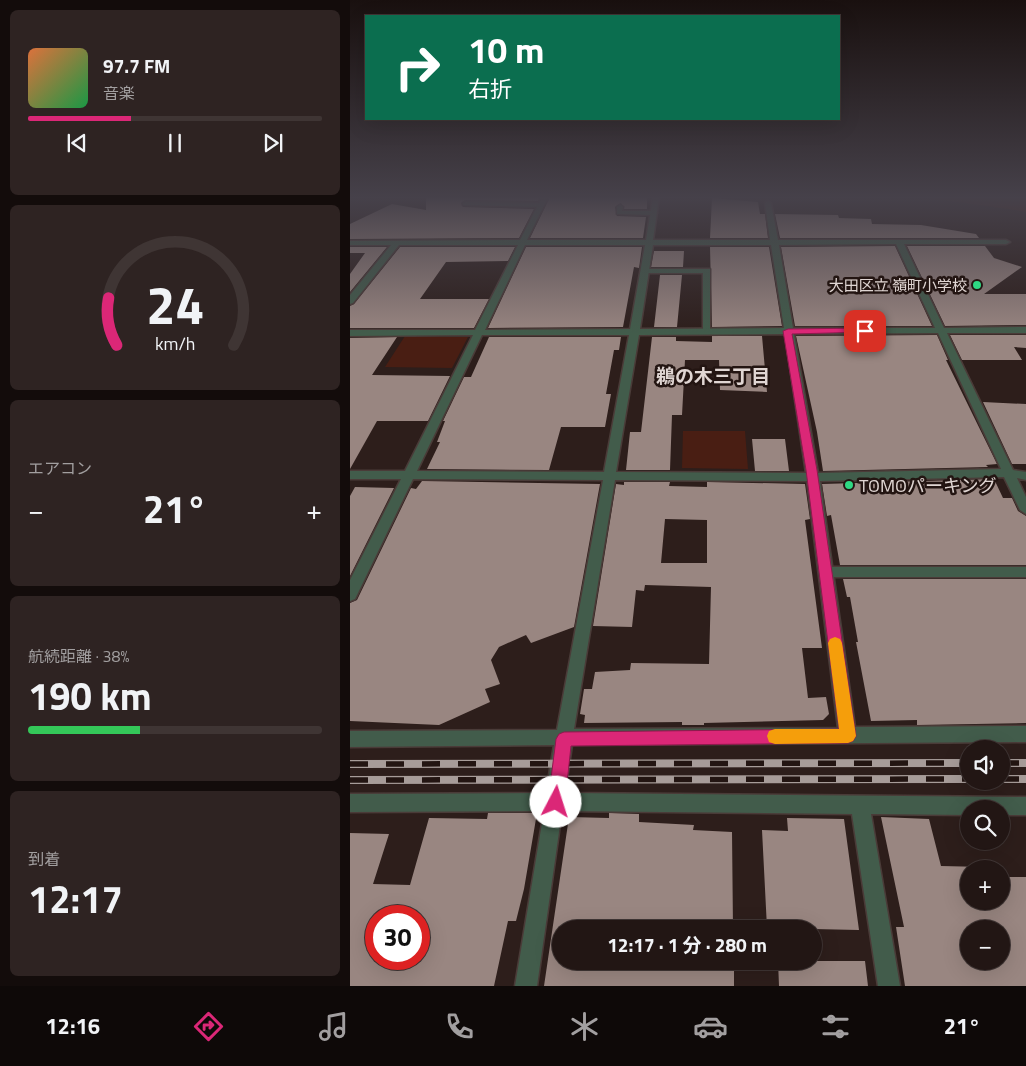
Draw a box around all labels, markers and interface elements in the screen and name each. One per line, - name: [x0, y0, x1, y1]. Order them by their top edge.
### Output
- text: 10 m: [468, 23, 544, 77]
- icon: right: [385, 35, 450, 100]
- text: 97.7 FM: [103, 51, 170, 80]
- text: 右折: [468, 72, 512, 106]
- text: 音楽: [103, 81, 135, 105]
- icon: previous: [63, 129, 91, 157]
- icon: pause: [161, 129, 189, 157]
- icon: next: [259, 129, 287, 157]
- text: 24: [146, 265, 204, 344]
- place label: 大田区立 嶺町小学校: [829, 274, 967, 297]
- marker: 大田区立 嶺町小学校: [971, 279, 983, 291]
- pin: [844, 310, 886, 352]
- icon: arrive: [851, 317, 879, 345]
- text: km/h: [155, 330, 195, 357]
- district label: 鵜の木三丁目: [656, 361, 770, 390]
- text: エアコン: [28, 456, 92, 480]
- place label: TOMOパーキング: [859, 472, 996, 499]
- marker: TOMOパーキング: [843, 479, 855, 491]
- text: 21°: [143, 480, 207, 538]
- text: −: [28, 488, 44, 531]
- text: +: [306, 488, 322, 531]
- text: 航続距離 · 38%: [28, 644, 129, 668]
- text: 190 km: [28, 667, 152, 725]
- map controls: [960, 740, 1010, 970]
- button: sound: [960, 740, 1010, 790]
- position arrow: [529, 775, 581, 827]
- button: search: [960, 800, 1010, 850]
- text: 到着: [28, 847, 60, 871]
- button: +: [960, 860, 1010, 910]
- text: 12:17: [28, 870, 123, 928]
- speed limit sign: 30: [365, 905, 430, 970]
- button: −: [960, 920, 1010, 970]
- text: 12:17 · 1 分 · 280 m: [607, 930, 767, 959]
- text: 12:16: [45, 1009, 100, 1043]
- icon: directions: [191, 1009, 226, 1044]
- icon: music: [316, 1009, 351, 1044]
- icon: phone: [442, 1009, 477, 1044]
- icon: climate: [567, 1009, 602, 1044]
- icon: car: [693, 1009, 728, 1044]
- icon: filters: [818, 1009, 853, 1044]
- text: 21°: [944, 1009, 981, 1043]

